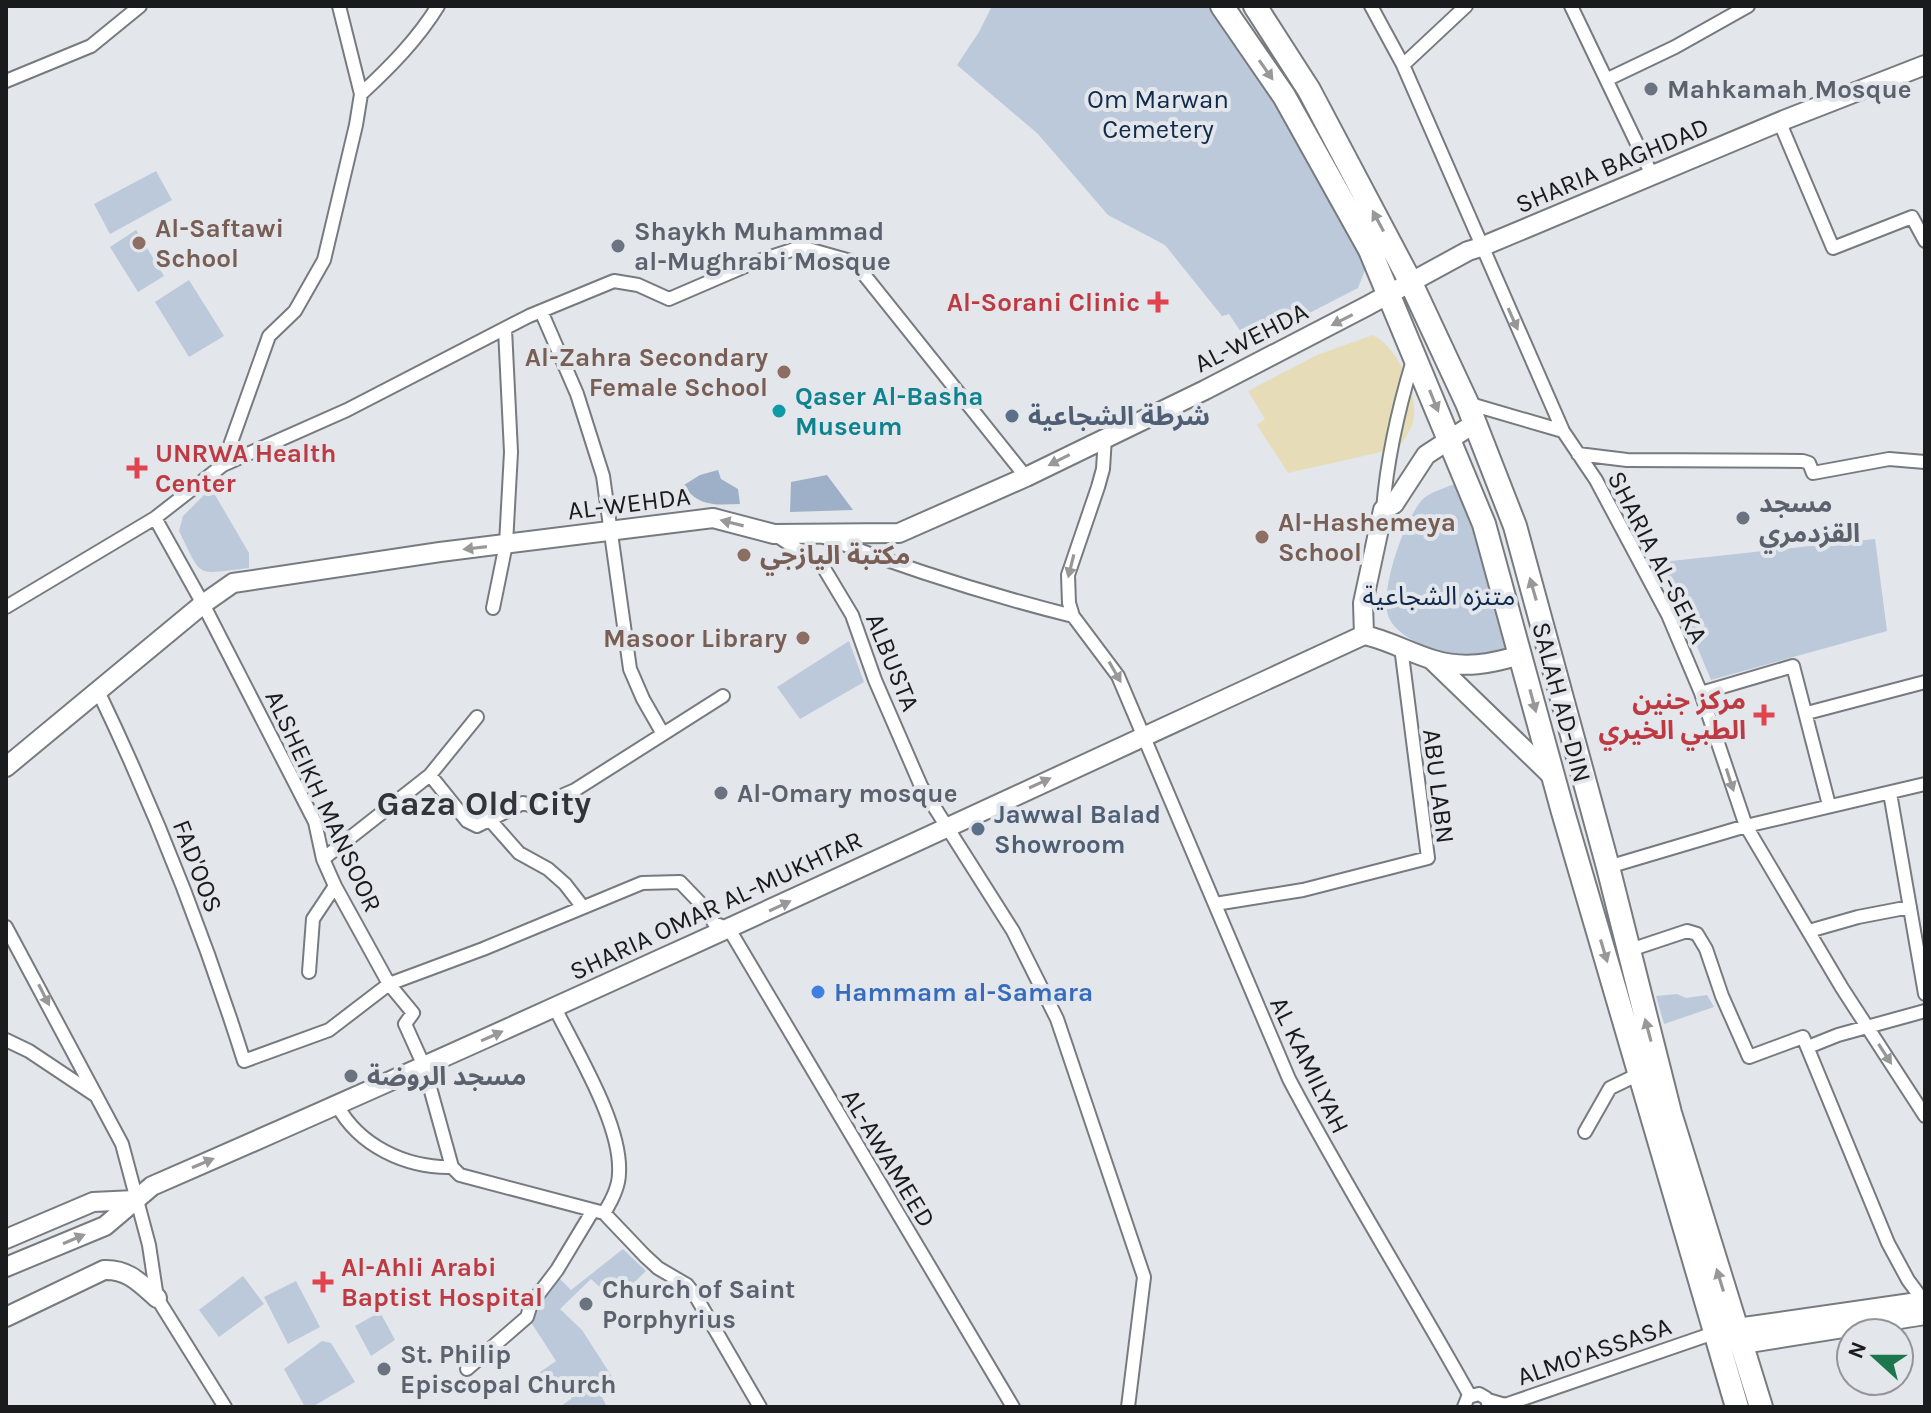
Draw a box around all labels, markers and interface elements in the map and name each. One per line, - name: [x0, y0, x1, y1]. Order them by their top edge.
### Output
- one-way arrow: [1258, 60, 1273, 81]
- place label: Mahkamah Mosque: [1667, 74, 1912, 105]
- marker: Mahkamah Mosque: [1642, 80, 1660, 98]
- park label: Om Marwan Cemetery: [1087, 84, 1229, 145]
- street label: SHARIA BAGHDAD: [1511, 111, 1713, 220]
- one-way arrow: [1371, 210, 1385, 232]
- place label: Al-Saftawi School: [155, 213, 284, 274]
- place label: Shaykh Muhammad al-Mughrabi Mosque: [634, 216, 891, 277]
- marker: Al-Saftawi School: [130, 234, 148, 252]
- marker: Shaykh Muhammad al-Mughrabi Mosque: [609, 237, 627, 255]
- place label: Al-Sorani Clinic: [947, 287, 1140, 318]
- marker: Al-Sorani Clinic: [1147, 291, 1169, 313]
- street label: AL-WEHDA: [1189, 296, 1313, 379]
- one-way arrow: [1506, 307, 1520, 330]
- one-way arrow: [1330, 313, 1353, 326]
- place label: Al-Zahra Secondary Female School: [525, 342, 768, 403]
- marker: Al-Zahra Secondary Female School: [775, 363, 793, 381]
- place label: Qaser Al-Basha Museum: [795, 381, 983, 442]
- one-way arrow: [1428, 389, 1441, 413]
- place label: شرطة الشجاعية: [1028, 401, 1210, 432]
- marker: Qaser Al-Basha Museum: [770, 402, 788, 420]
- marker: شرطة الشجاعية: [1003, 407, 1021, 425]
- place label: UNRWA Health Center: [155, 438, 336, 499]
- one-way arrow: [1047, 453, 1070, 467]
- marker: UNRWA Health Center: [126, 457, 148, 479]
- street label: SHARIA AL-SEKA: [1601, 466, 1714, 649]
- street label: AL-WEHDA: [566, 481, 692, 526]
- place label: مسجد القزدمري: [1759, 488, 1860, 554]
- place label: Al-Hashemeya School: [1278, 507, 1456, 568]
- marker: مسجد القزدمري: [1734, 509, 1752, 527]
- one-way arrow: [720, 517, 745, 529]
- marker: Al-Hashemeya School: [1253, 528, 1271, 546]
- place label: مكتبة اليازجي: [760, 540, 910, 576]
- one-way arrow: [462, 542, 487, 555]
- marker: مكتبة اليازجي: [735, 546, 753, 564]
- one-way arrow: [1065, 553, 1077, 578]
- one-way arrow: [1526, 576, 1539, 600]
- park label: متنزه الشجاعية: [1363, 581, 1515, 612]
- street label: ALBUSTA: [859, 609, 926, 716]
- street label: SALAH AD-DIN: [1525, 619, 1598, 786]
- place label: Masoor Library: [603, 623, 787, 654]
- marker: Masoor Library: [794, 629, 812, 647]
- one-way arrow: [1108, 661, 1122, 683]
- street label: ALSHEIKH MANSOOR: [258, 685, 389, 917]
- place label: مركز جنين الطبي الخيري: [1599, 685, 1746, 751]
- one-way arrow: [1527, 688, 1539, 713]
- marker: مركز جنين الطبي الخيري: [1753, 704, 1775, 726]
- street label: ABU LABN: [1416, 727, 1461, 845]
- one-way arrow: [1725, 769, 1737, 793]
- one-way arrow: [1028, 776, 1052, 790]
- place label: Al-Omary mosque: [737, 778, 957, 809]
- district label: Gaza Old City: [377, 784, 591, 824]
- marker: Al-Omary mosque: [712, 784, 730, 802]
- place label: Jawwal Balad Showroom: [994, 799, 1161, 860]
- street label: FAD'OOS: [166, 815, 229, 917]
- marker: Jawwal Balad Showroom: [969, 820, 987, 838]
- street label: SHARIA OMAR AL-MUKHTAR: [565, 824, 867, 987]
- one-way arrow: [768, 899, 791, 913]
- one-way arrow: [1598, 939, 1611, 963]
- place label: Hammam al-Samara: [834, 977, 1093, 1008]
- one-way arrow: [37, 983, 51, 1006]
- marker: Hammam al-Samara: [809, 983, 827, 1001]
- street label: AL KAMILYAH: [1263, 992, 1356, 1139]
- one-way arrow: [1641, 1017, 1653, 1042]
- one-way arrow: [480, 1029, 503, 1042]
- one-way arrow: [1877, 1044, 1892, 1065]
- place label: مسجد الروضة: [367, 1061, 526, 1092]
- marker: مسجد الروضة: [342, 1067, 360, 1085]
- street label: AL-AWAMEED: [835, 1083, 942, 1233]
- one-way arrow: [191, 1157, 214, 1170]
- one-way arrow: [62, 1233, 86, 1246]
- place label: Al-Ahli Arabi Baptist Hospital: [341, 1252, 543, 1313]
- one-way arrow: [1714, 1267, 1726, 1291]
- marker: Al-Ahli Arabi Baptist Hospital: [312, 1271, 334, 1293]
- place label: Church of Saint Porphyrius: [602, 1274, 795, 1335]
- marker: Church of Saint Porphyrius: [577, 1295, 595, 1313]
- street label: ALMO'ASSASA: [1513, 1311, 1676, 1392]
- north arrow: [1835, 1317, 1915, 1397]
- text: N: [1842, 1338, 1872, 1362]
- place label: St. Philip Episcopal Church: [400, 1339, 617, 1400]
- marker: St. Philip Episcopal Church: [375, 1360, 393, 1378]

